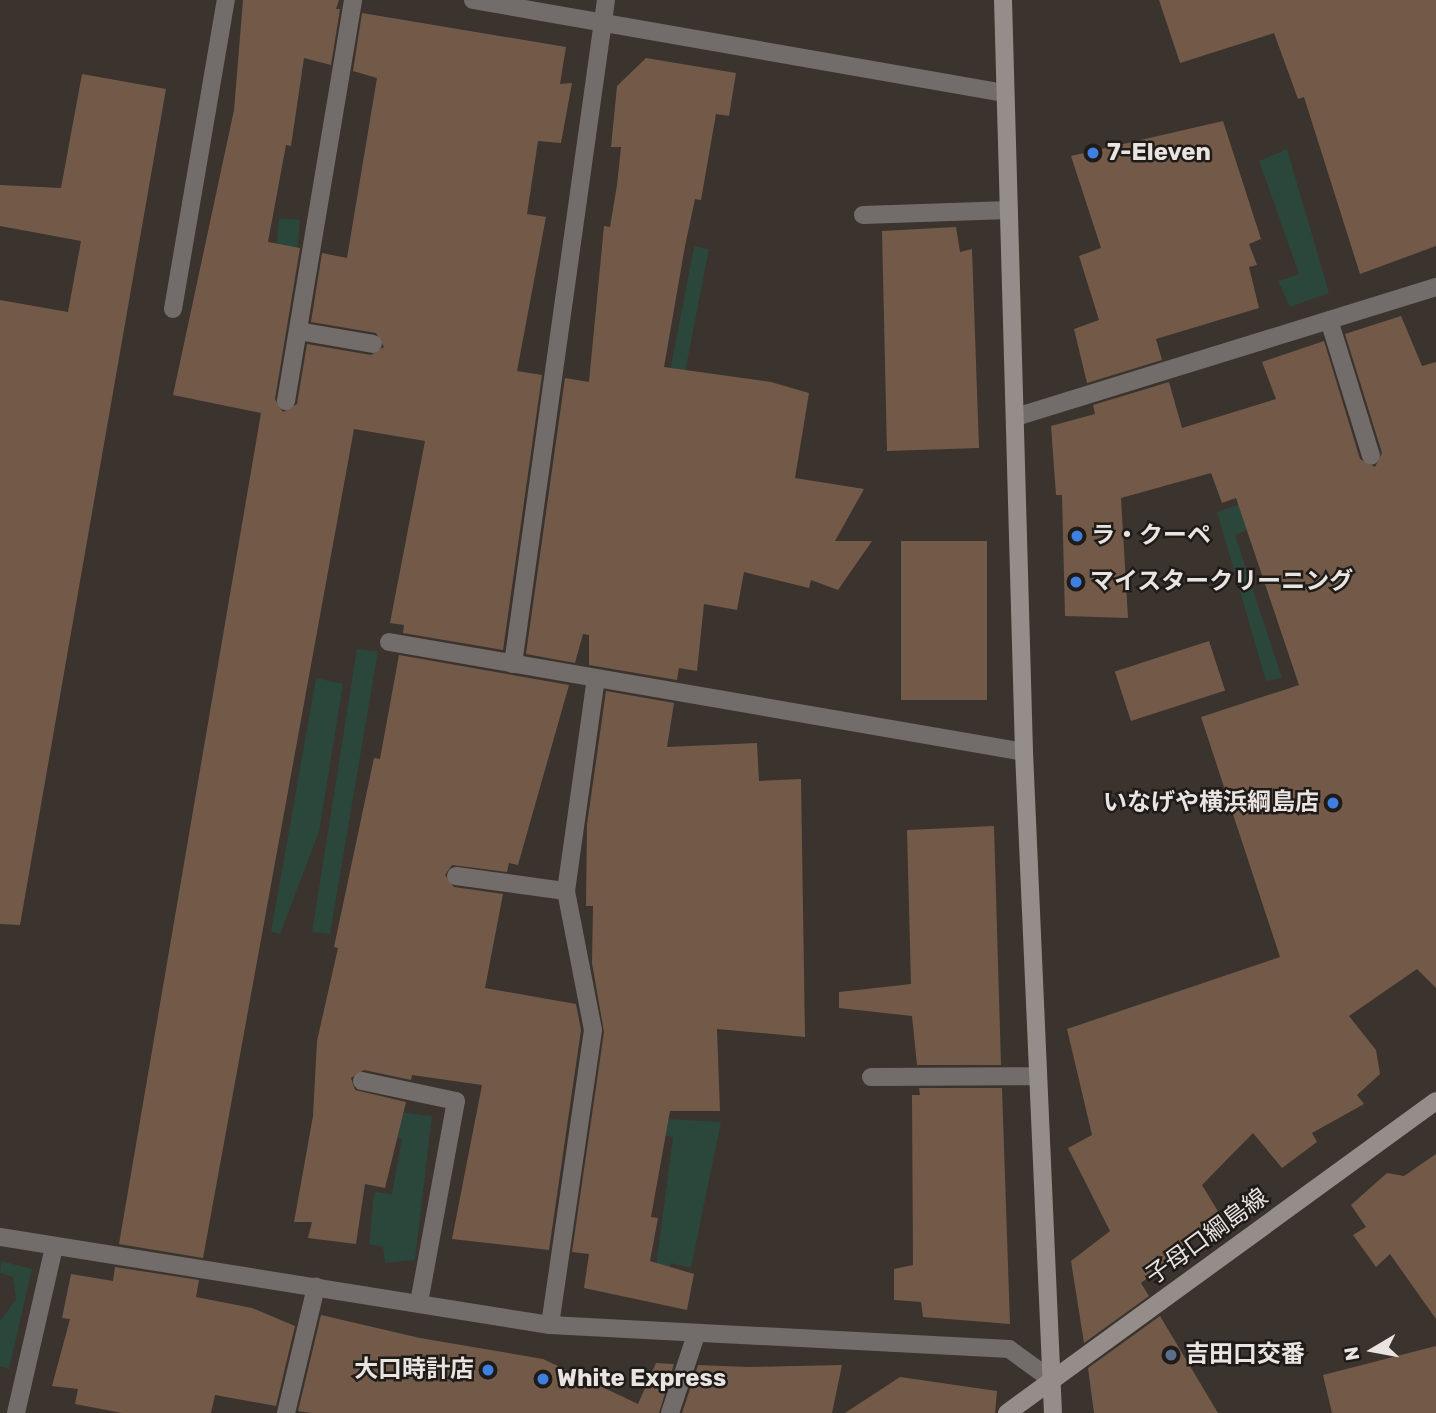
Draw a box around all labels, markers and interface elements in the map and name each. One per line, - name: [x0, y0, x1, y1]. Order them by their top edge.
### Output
- place label: 7-Eleven: [1107, 139, 1211, 167]
- marker: 7-Eleven: [1085, 145, 1101, 161]
- place label: ラ・クーペ: [1091, 522, 1211, 550]
- marker: ラ・クーペ: [1069, 528, 1085, 544]
- place label: マイスタークリーニング: [1090, 568, 1354, 596]
- marker: マイスタークリーニング: [1068, 574, 1084, 590]
- place label: いなげや横浜綱島店: [1103, 789, 1319, 817]
- marker: いなげや横浜綱島店: [1325, 795, 1341, 811]
- street label: 子母口綱島線: [1140, 1183, 1274, 1291]
- north arrow: [1338, 1315, 1408, 1385]
- place label: 吉田口交番: [1185, 1341, 1305, 1369]
- text: N: [1339, 1345, 1364, 1362]
- marker: 吉田口交番: [1163, 1347, 1179, 1363]
- place label: 大口時計店: [354, 1356, 474, 1384]
- marker: 大口時計店: [480, 1362, 496, 1378]
- place label: White Express: [557, 1365, 726, 1393]
- marker: White Express: [535, 1371, 551, 1387]

